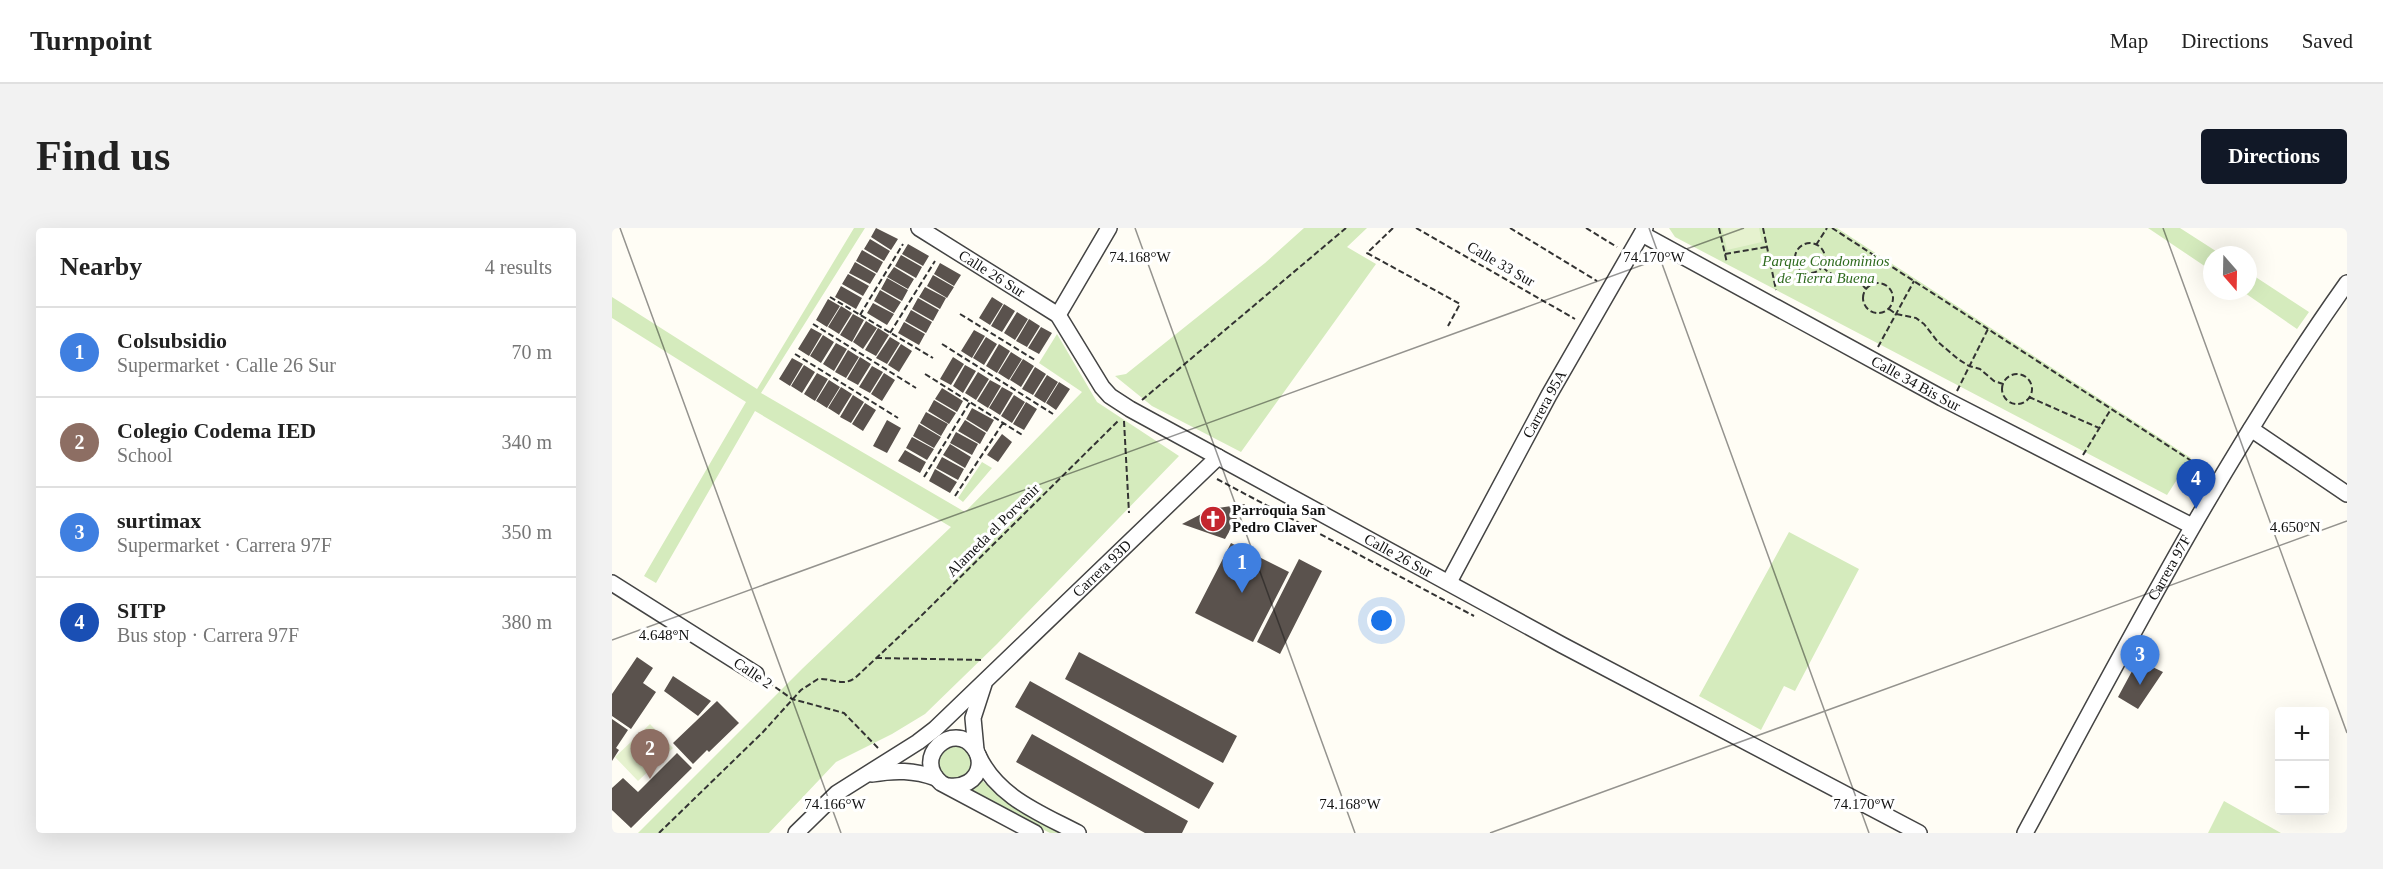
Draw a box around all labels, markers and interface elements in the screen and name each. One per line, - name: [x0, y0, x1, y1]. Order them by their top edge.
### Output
- text: Turnpoint: [30, 25, 152, 56]
- text: Map: [2110, 29, 2148, 53]
- text: Directions: [2181, 29, 2269, 53]
- text: Saved: [2302, 29, 2353, 53]
- button: Directions: [2201, 129, 2347, 184]
- text: Find us: [36, 133, 170, 179]
- street label: Calle 33 Sur: [1465, 238, 1537, 290]
- north arrow: [2203, 246, 2257, 300]
- street label: Calle 26 Sur: [956, 247, 1028, 300]
- text: 74.168°W: [1109, 249, 1172, 265]
- text: 74.170°W: [1623, 249, 1686, 265]
- text: Nearby: [60, 252, 142, 281]
- park label: Parque Condominios de Tierra Buena: [1761, 253, 1890, 286]
- text: 4 results: [485, 256, 552, 278]
- text: Colsubsidio: [117, 328, 227, 353]
- text: 1: [75, 341, 85, 363]
- text: 70 m: [511, 341, 552, 363]
- street label: Calle 34 Bis Sur: [1869, 353, 1963, 414]
- text: Supermarket · Calle 26 Sur: [117, 354, 336, 376]
- street label: Carrera 95A: [1520, 367, 1570, 441]
- text: Colegio Codema IED: [117, 418, 316, 443]
- text: 2: [75, 431, 85, 453]
- text: 340 m: [501, 431, 552, 453]
- text: School: [117, 444, 173, 466]
- pin: 4: [2176, 460, 2216, 509]
- street label: Alameda el Porvenir: [943, 480, 1043, 580]
- place label: Parroquia San Pedro Claver: [1232, 502, 1326, 535]
- church icon: Parroquia San Pedro Claver: [1198, 504, 1228, 534]
- text: surtimax: [117, 508, 201, 533]
- text: 4.650°N: [2270, 519, 2320, 535]
- text: 3: [75, 521, 85, 543]
- text: 350 m: [501, 521, 552, 543]
- street label: Calle 26 Sur: [1362, 531, 1435, 581]
- street label: Carrera 97F: [2145, 532, 2194, 603]
- text: Supermarket · Carrera 97F: [117, 534, 332, 556]
- street label: Carrera 93D: [1070, 537, 1135, 600]
- pin: 1: [1222, 544, 1262, 593]
- text: SITP: [117, 598, 166, 623]
- your location: [1367, 606, 1396, 635]
- text: 4: [75, 611, 85, 633]
- text: 380 m: [501, 611, 552, 633]
- text: Bus stop · Carrera 97F: [117, 624, 299, 646]
- text: 4.648°N: [639, 627, 689, 643]
- pin: 3: [2120, 636, 2159, 685]
- street label: Calle 2: [731, 654, 775, 692]
- map controls: [2275, 707, 2329, 815]
- button: +: [2275, 707, 2329, 761]
- pin: 2: [630, 730, 669, 779]
- button: −: [2275, 761, 2329, 815]
- text: 74.166°W: [804, 796, 867, 812]
- text: 74.168°W: [1319, 796, 1382, 812]
- text: 74.170°W: [1833, 796, 1896, 812]

